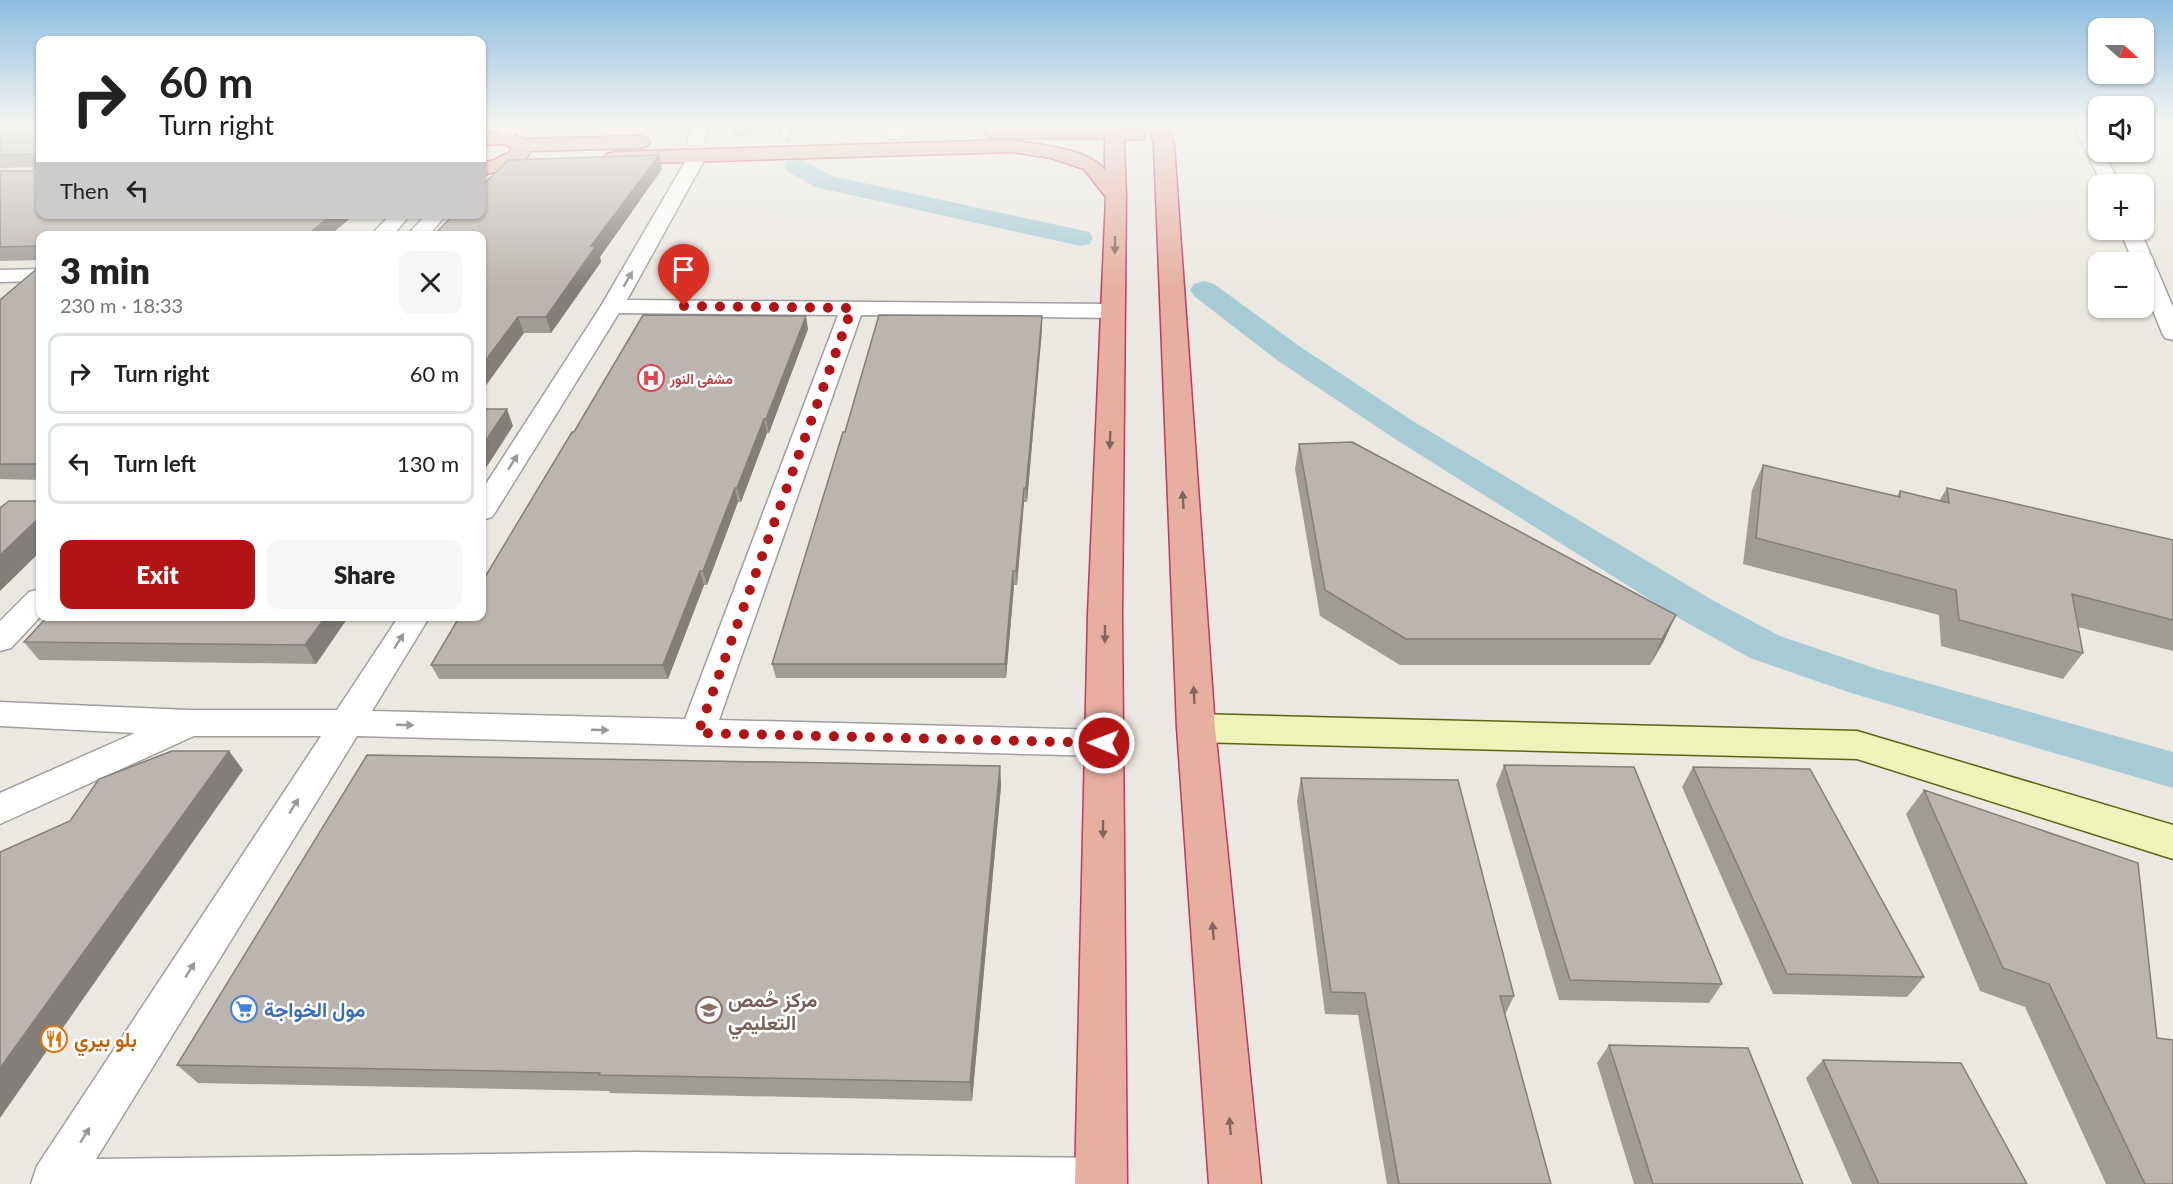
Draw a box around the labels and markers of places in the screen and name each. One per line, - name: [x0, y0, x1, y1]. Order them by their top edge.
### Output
- pin: [658, 244, 709, 306]
- hospital icon: مشفى النور: [636, 363, 666, 393]
- place label: مشفى النور: [669, 370, 733, 388]
- place label: مركز حُمص التعليمي: [728, 987, 818, 1040]
- supermarket icon: مول الخواجة: [229, 994, 259, 1024]
- school or university icon: مركز حُمص التعليمي: [694, 995, 724, 1025]
- place label: مول الخواجة: [264, 997, 365, 1023]
- restaurant icon: بلو بيري: [39, 1024, 69, 1054]
- place label: بلو بيري: [74, 1027, 137, 1057]

